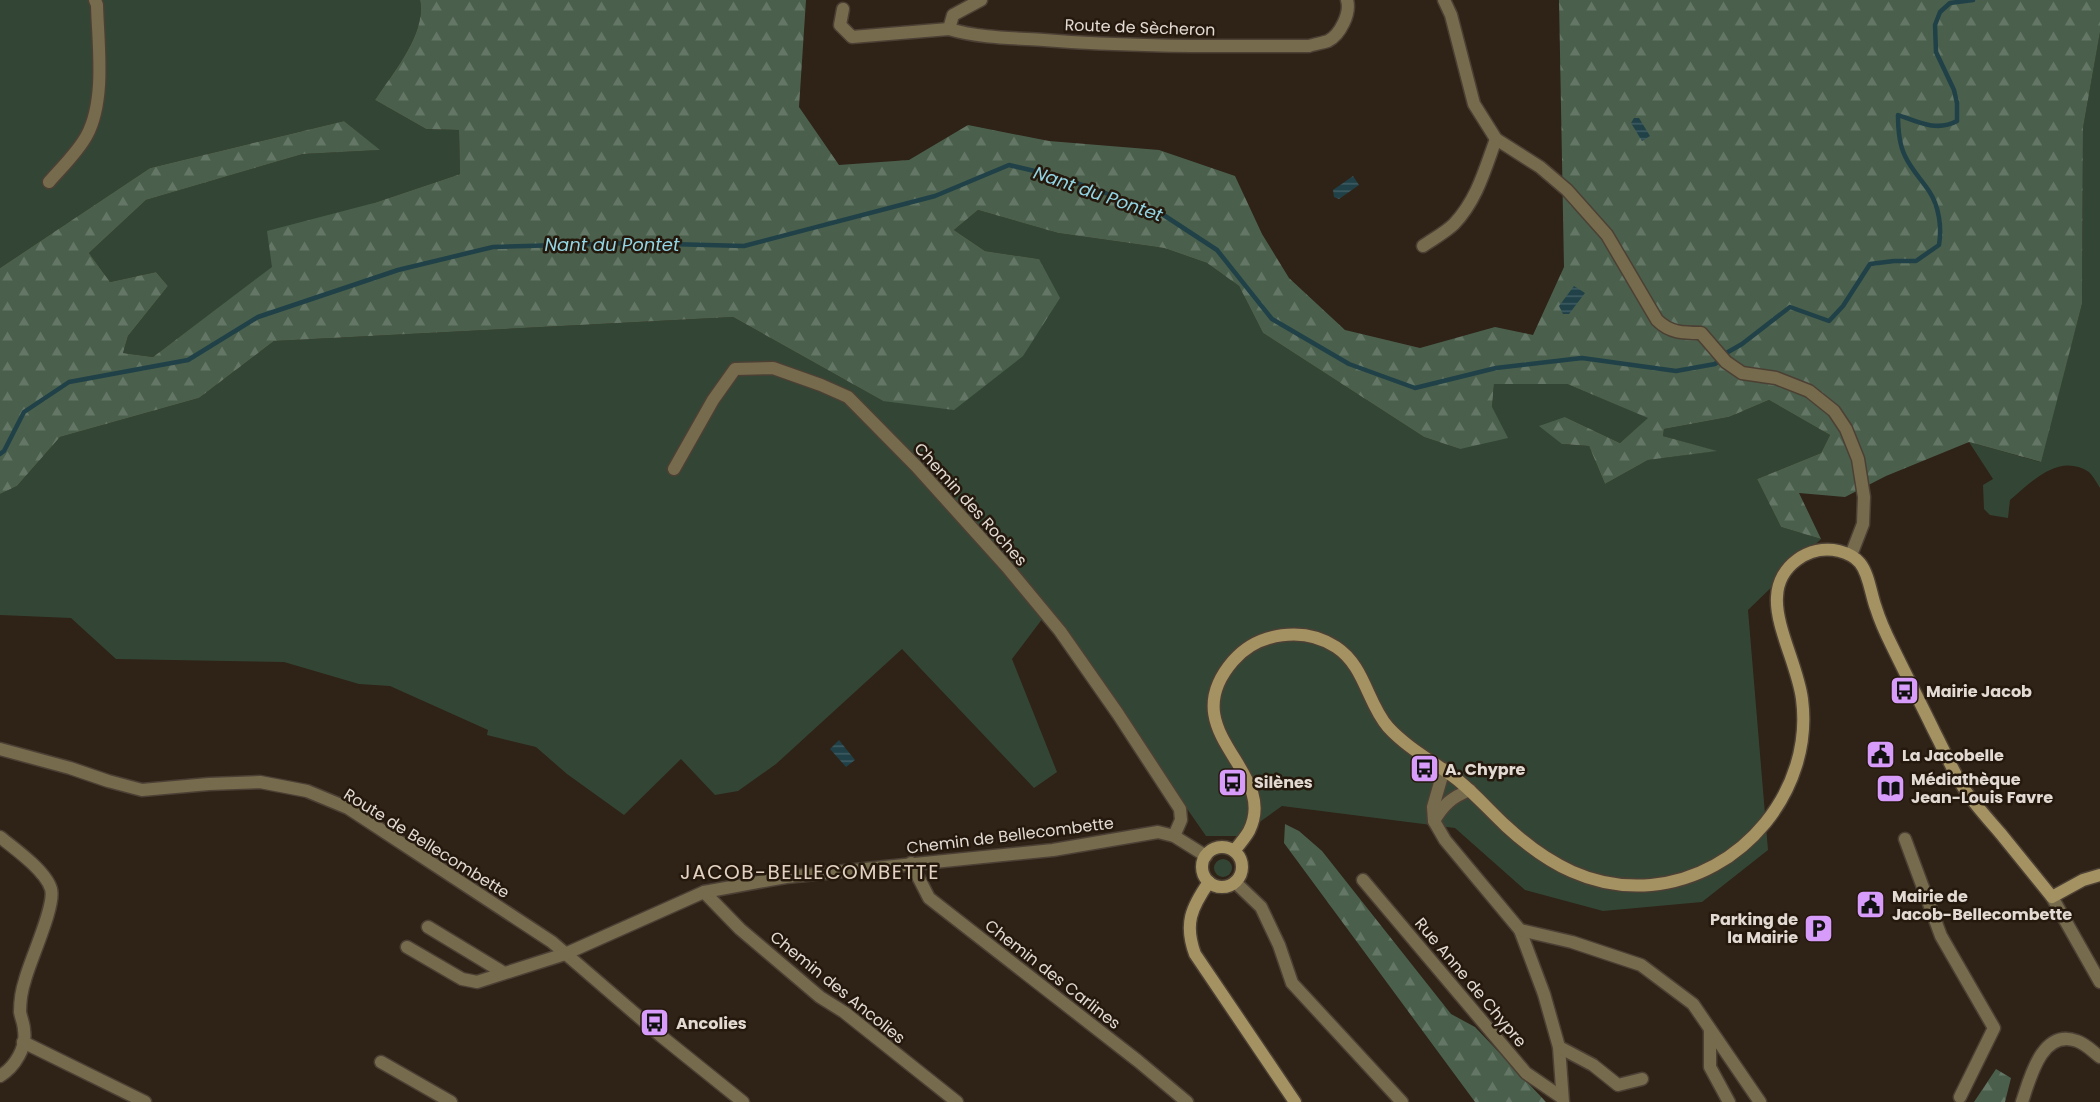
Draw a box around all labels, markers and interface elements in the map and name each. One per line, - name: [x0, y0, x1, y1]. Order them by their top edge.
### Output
- street label: Route de Sècheron: [1064, 13, 1216, 42]
- water label: Nant du Pontet: [1030, 160, 1166, 227]
- water label: Nant du Pontet: [544, 232, 680, 257]
- street label: Chemin des Roches: [909, 438, 1032, 571]
- bus stop icon: Mairie Jacob: [1889, 675, 1921, 707]
- place label: Mairie Jacob: [1926, 680, 2032, 703]
- public building icon: La Jacobelle: [1865, 739, 1897, 771]
- place label: La Jacobelle: [1902, 744, 2004, 767]
- bus stop icon: A. Chypre: [1408, 753, 1440, 785]
- place label: A. Chypre: [1445, 758, 1525, 781]
- bus stop icon: Silènes: [1217, 766, 1249, 798]
- place label: Médiathèque Jean-Louis Favre: [1911, 768, 2053, 809]
- place label: Silènes: [1254, 771, 1313, 794]
- library icon: Médiathèque Jean-Louis Favre: [1874, 772, 1906, 804]
- street label: Route de Bellecombette: [339, 783, 514, 904]
- street label: Chemin de Bellecombette: [905, 811, 1115, 860]
- district label: JACOB-BELLECOMBETTE: [680, 858, 940, 886]
- place label: Mairie de Jacob-Bellecombette: [1892, 885, 2072, 926]
- public building icon: Mairie de Jacob-Bellecombette: [1855, 889, 1887, 921]
- place label: Parking de la Mairie: [1710, 908, 1798, 949]
- parking icon: Parking de la Mairie: [1803, 912, 1835, 944]
- street label: Rue Anne de Chypre: [1409, 913, 1532, 1052]
- street label: Chemin des Carlines: [980, 914, 1125, 1035]
- street label: Chemin des Ancolies: [765, 926, 910, 1049]
- bus stop icon: Ancolies: [639, 1007, 671, 1039]
- place label: Ancolies: [676, 1012, 747, 1035]

